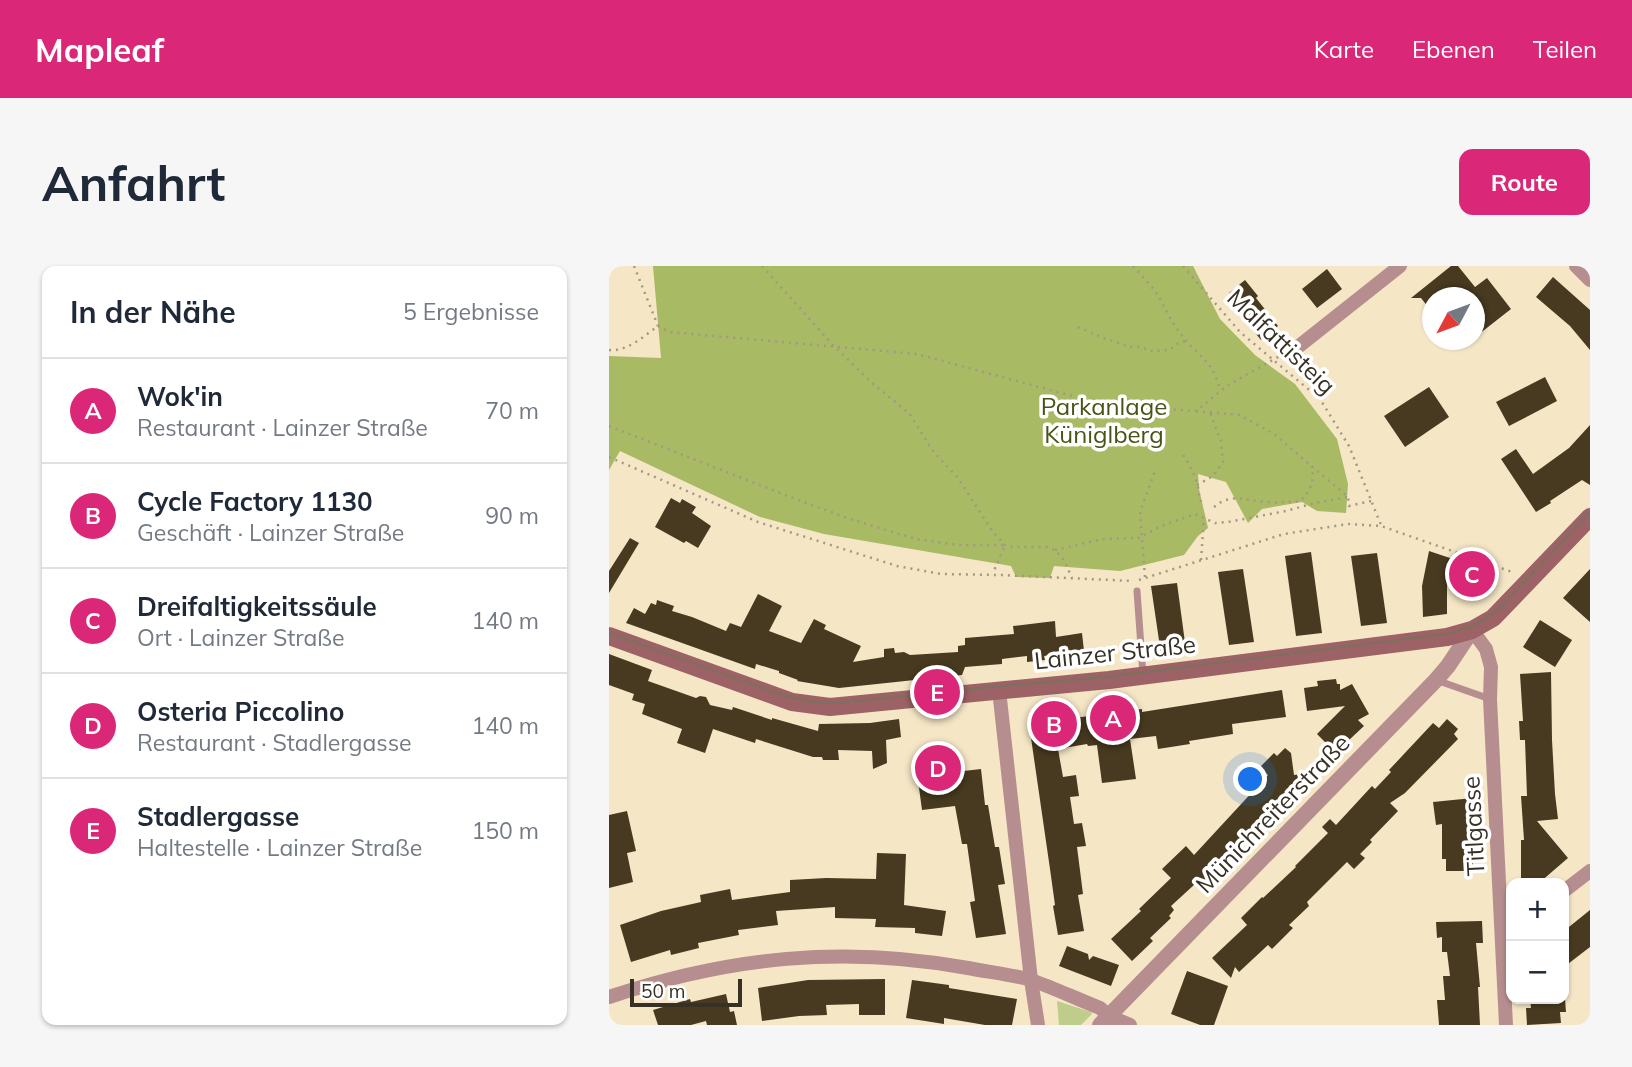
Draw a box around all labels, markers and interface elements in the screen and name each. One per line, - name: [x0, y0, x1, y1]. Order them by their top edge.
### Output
- text: Mapleaf: [35, 29, 164, 70]
- text: Karte: [1314, 34, 1374, 64]
- text: Ebenen: [1412, 34, 1495, 64]
- text: Teilen: [1533, 34, 1597, 64]
- button: Route: [1459, 149, 1590, 215]
- text: Anfahrt: [42, 152, 225, 213]
- street label: Malfattisteig: [1221, 282, 1342, 400]
- north arrow: [1422, 287, 1485, 350]
- text: In der Nähe: [70, 293, 236, 331]
- text: 5 Ergebnisse: [403, 297, 539, 326]
- text: Wok'in: [137, 380, 223, 413]
- park label: Parkanlage Küniglberg: [1041, 391, 1167, 449]
- text: A: [84, 396, 102, 425]
- text: 70 m: [485, 396, 539, 425]
- text: Restaurant · Lainzer Straße: [137, 413, 428, 442]
- text: Cycle Factory 1130: [137, 485, 373, 518]
- text: B: [85, 501, 101, 530]
- text: 90 m: [485, 501, 539, 530]
- text: Geschäft · Lainzer Straße: [137, 518, 404, 547]
- pin: C: [1449, 548, 1495, 600]
- text: Dreifaltigkeitssäule: [137, 590, 377, 623]
- text: C: [85, 606, 101, 635]
- text: 140 m: [471, 606, 539, 635]
- text: Ort · Lainzer Straße: [137, 623, 344, 652]
- street label: Lainzer Straße: [1033, 629, 1197, 675]
- pin: E: [914, 666, 960, 718]
- pin: A: [1090, 692, 1136, 744]
- text: Osteria Piccolino: [137, 695, 344, 728]
- pin: B: [1031, 698, 1077, 750]
- text: D: [84, 711, 102, 740]
- text: 140 m: [471, 711, 539, 740]
- text: Restaurant · Stadlergasse: [137, 728, 412, 757]
- street label: Münichreiterstraße: [1189, 728, 1356, 899]
- pin: D: [915, 742, 961, 794]
- your location: [1233, 762, 1267, 796]
- street label: Titlgasse: [1455, 775, 1491, 877]
- text: Stadlergasse: [137, 800, 299, 833]
- text: E: [86, 816, 100, 845]
- text: 150 m: [471, 816, 539, 845]
- text: Haltestelle · Lainzer Straße: [137, 833, 422, 862]
- map controls: [1506, 878, 1569, 1004]
- button: +: [1506, 878, 1569, 941]
- button: −: [1506, 941, 1569, 1004]
- scale bar: [630, 976, 742, 1008]
- text: 50 m: [641, 979, 685, 1003]

